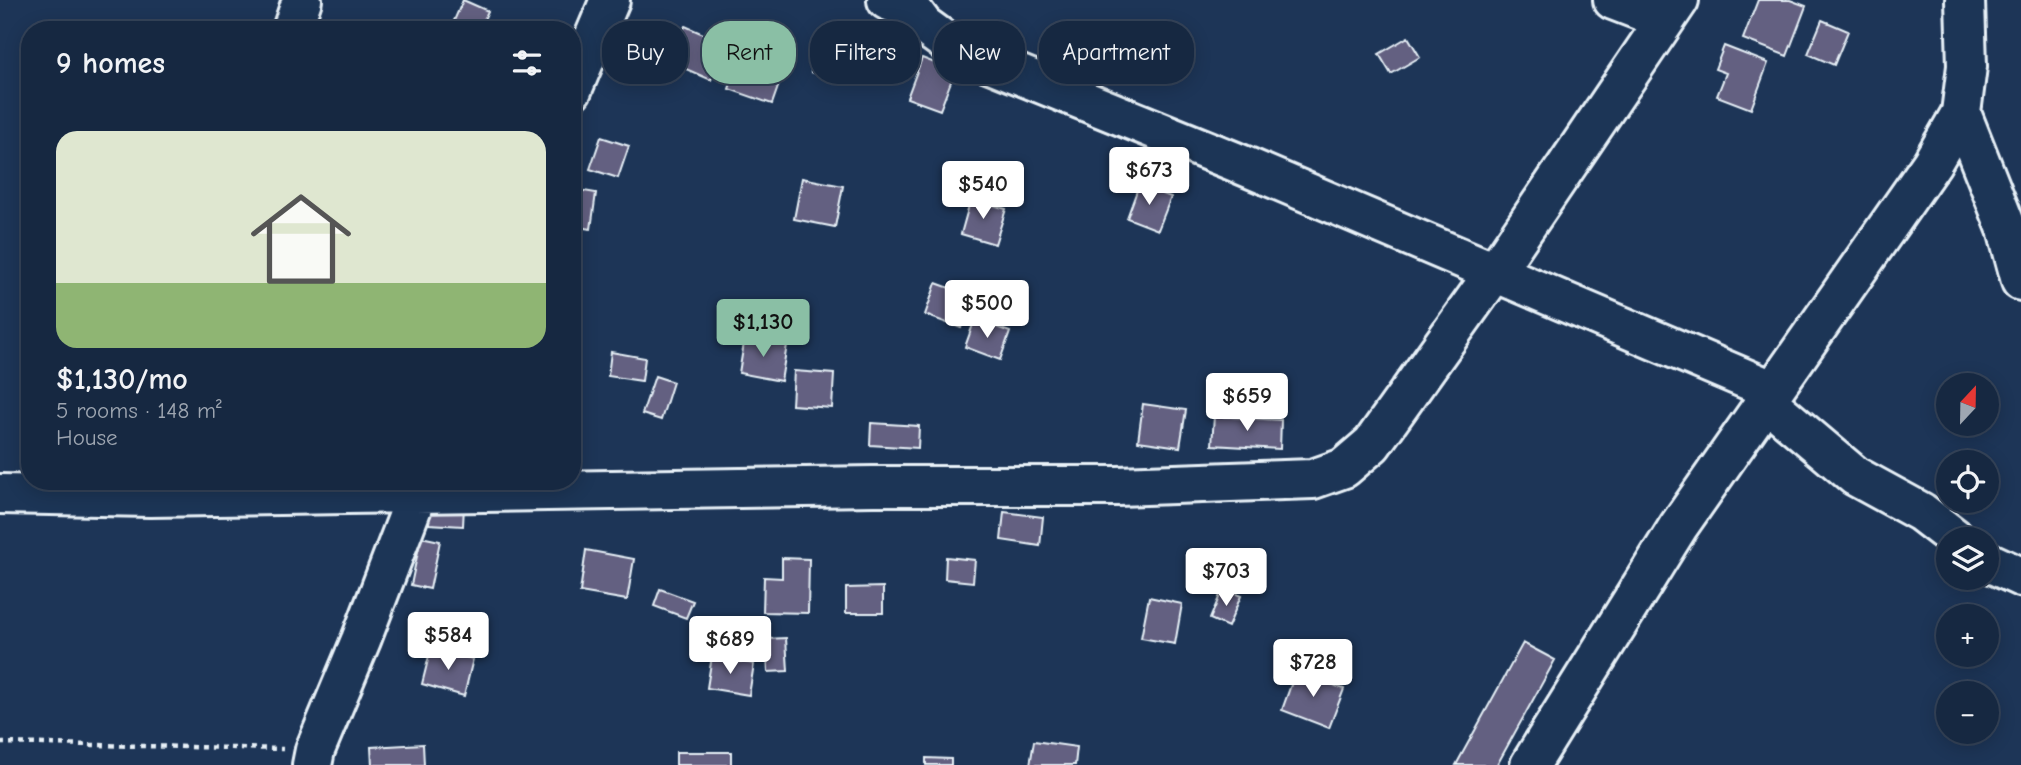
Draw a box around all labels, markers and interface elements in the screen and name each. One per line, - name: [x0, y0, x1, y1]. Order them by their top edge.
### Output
- chip: Buy: [602, 21, 688, 84]
- chip: Rent: [702, 21, 796, 84]
- chip: Filters: [810, 21, 920, 84]
- chip: New: [934, 21, 1025, 84]
- chip: Apartment: [1039, 21, 1194, 84]
- icon: filters: [508, 44, 546, 82]
- text: 9 homes: [56, 46, 165, 81]
- pin: $673: [1108, 148, 1190, 207]
- text: $673: [1125, 156, 1173, 183]
- pin: $540: [942, 162, 1024, 221]
- text: $540: [958, 170, 1008, 197]
- icon: home: [238, 176, 364, 302]
- pin: $500: [946, 280, 1028, 340]
- text: $500: [961, 289, 1013, 316]
- pin: $1,130: [706, 300, 820, 359]
- text: $1,130: [733, 308, 793, 335]
- text: $1,130/mo: [56, 362, 188, 397]
- north arrow: [1936, 373, 1998, 436]
- map controls: [1936, 373, 1999, 744]
- pin: $659: [1206, 374, 1288, 433]
- text: $659: [1222, 382, 1272, 409]
- text: 5 rooms · 148 m²: [56, 397, 222, 424]
- text: House: [56, 424, 118, 451]
- button: locate: [1936, 450, 1999, 513]
- button: layers: [1936, 527, 1999, 590]
- pin: $703: [1185, 548, 1267, 608]
- text: $703: [1202, 557, 1250, 584]
- button: +: [1936, 604, 1999, 667]
- pin: $584: [407, 612, 489, 672]
- pin: $689: [689, 616, 771, 676]
- text: $584: [424, 621, 472, 648]
- text: $689: [705, 625, 755, 652]
- pin: $728: [1272, 640, 1354, 699]
- text: $728: [1289, 648, 1337, 675]
- button: −: [1936, 681, 1999, 744]

